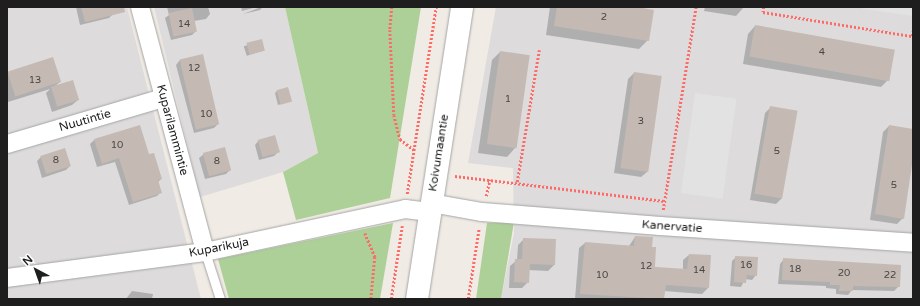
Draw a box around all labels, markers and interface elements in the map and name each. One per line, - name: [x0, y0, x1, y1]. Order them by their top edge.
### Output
- house number: 2: [601, 12, 607, 24]
- house number: 14: [178, 19, 190, 31]
- house number: 4: [819, 47, 825, 59]
- house number: 12: [188, 63, 200, 75]
- house number: 13: [29, 75, 41, 87]
- street label: Kuparilammintie: [153, 83, 191, 177]
- house number: 1: [505, 94, 511, 106]
- street label: Nuutintie: [57, 107, 113, 135]
- house number: 10: [200, 109, 212, 121]
- street label: Koivumaantie: [426, 113, 452, 193]
- house number: 3: [638, 116, 644, 128]
- house number: 10: [111, 140, 123, 152]
- house number: 5: [774, 146, 780, 158]
- house number: 8: [53, 155, 59, 167]
- house number: 8: [214, 156, 220, 168]
- house number: 5: [891, 180, 897, 192]
- street label: Kanervatie: [641, 218, 703, 236]
- street label: Kuparikuja: [188, 235, 250, 261]
- north arrow: [16, 250, 56, 290]
- text: N: [20, 253, 35, 268]
- house number: 16: [740, 260, 752, 272]
- house number: 12: [640, 261, 652, 273]
- house number: 18: [789, 264, 801, 276]
- house number: 14: [693, 265, 705, 277]
- house number: 20: [838, 268, 850, 280]
- house number: 10: [596, 270, 608, 282]
- house number: 22: [884, 270, 896, 282]

